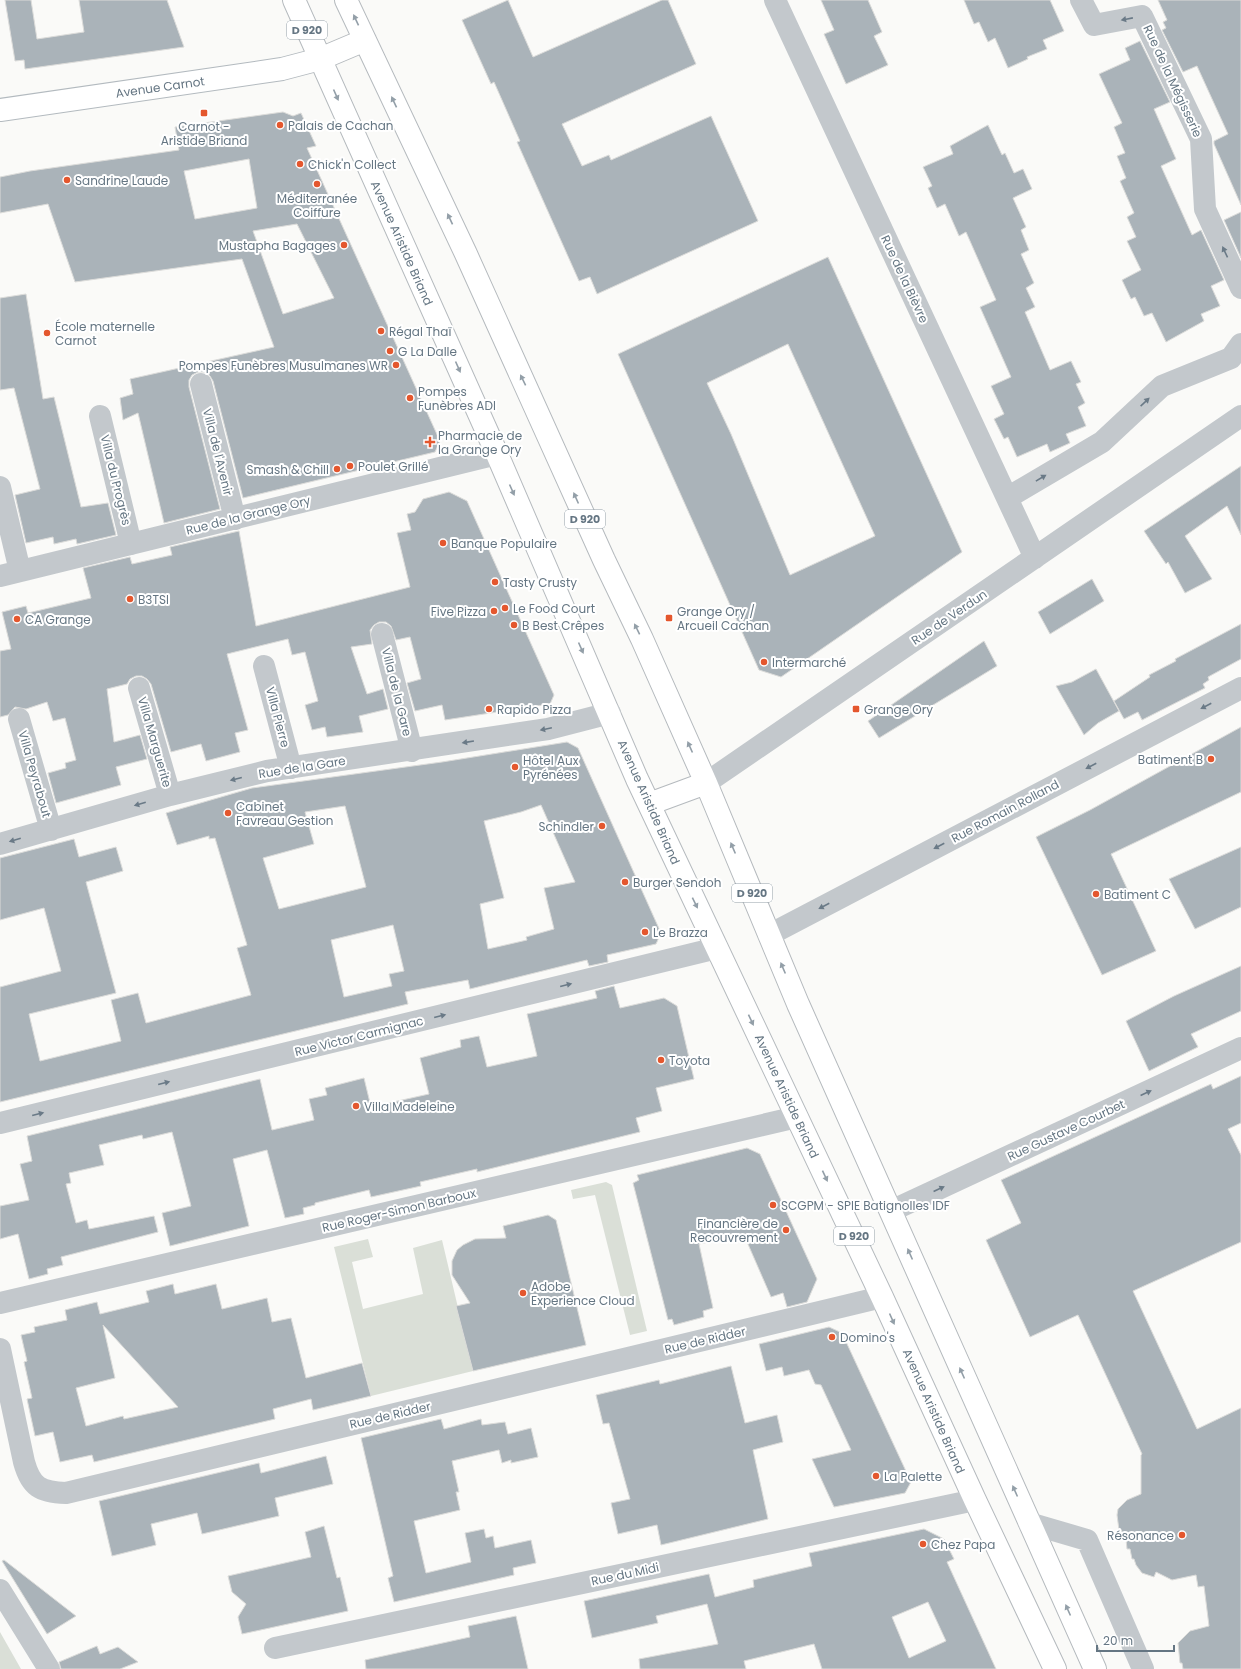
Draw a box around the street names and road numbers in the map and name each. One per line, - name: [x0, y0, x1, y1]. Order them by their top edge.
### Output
- road number: D 920: [287, 21, 327, 39]
- street label: Rue de la Mégisserie: [1139, 22, 1207, 140]
- street label: Avenue Carnot: [114, 72, 206, 102]
- street label: Avenue Aristide Briand: [367, 178, 437, 308]
- street label: Rue de la Bièvre: [877, 232, 933, 326]
- street label: Villa de l'Avenir: [199, 407, 237, 498]
- street label: Villa du Progrès: [97, 433, 135, 527]
- street label: Rue de la Grange Ory: [184, 491, 312, 539]
- road number: D 920: [565, 510, 605, 528]
- street label: Rue de Verdun: [908, 585, 990, 649]
- street label: Villa de la Gare: [378, 646, 416, 738]
- street label: Villa Pierre: [262, 685, 294, 749]
- street label: Villa Marguerite: [134, 695, 176, 789]
- street label: Villa Peyrabout: [14, 728, 56, 820]
- street label: Avenue Aristide Briand: [614, 737, 684, 867]
- street label: Rue de la Gare: [257, 752, 347, 782]
- street label: Rue Romain Rolland: [948, 775, 1062, 847]
- road number: D 920: [732, 884, 772, 902]
- street label: Rue Victor Carmignac: [293, 1012, 425, 1060]
- street label: Avenue Aristide Briand: [751, 1031, 823, 1161]
- street label: Rue Gustave Courbet: [1005, 1095, 1127, 1165]
- street label: Rue Roger-Simon Barboux: [320, 1184, 478, 1236]
- road number: D 920: [834, 1227, 874, 1245]
- street label: Rue de Ridder: [663, 1322, 748, 1358]
- street label: Avenue Aristide Briand: [899, 1346, 969, 1476]
- street label: Rue de Ridder: [348, 1397, 433, 1433]
- street label: Rue du Midi: [590, 1559, 661, 1589]

